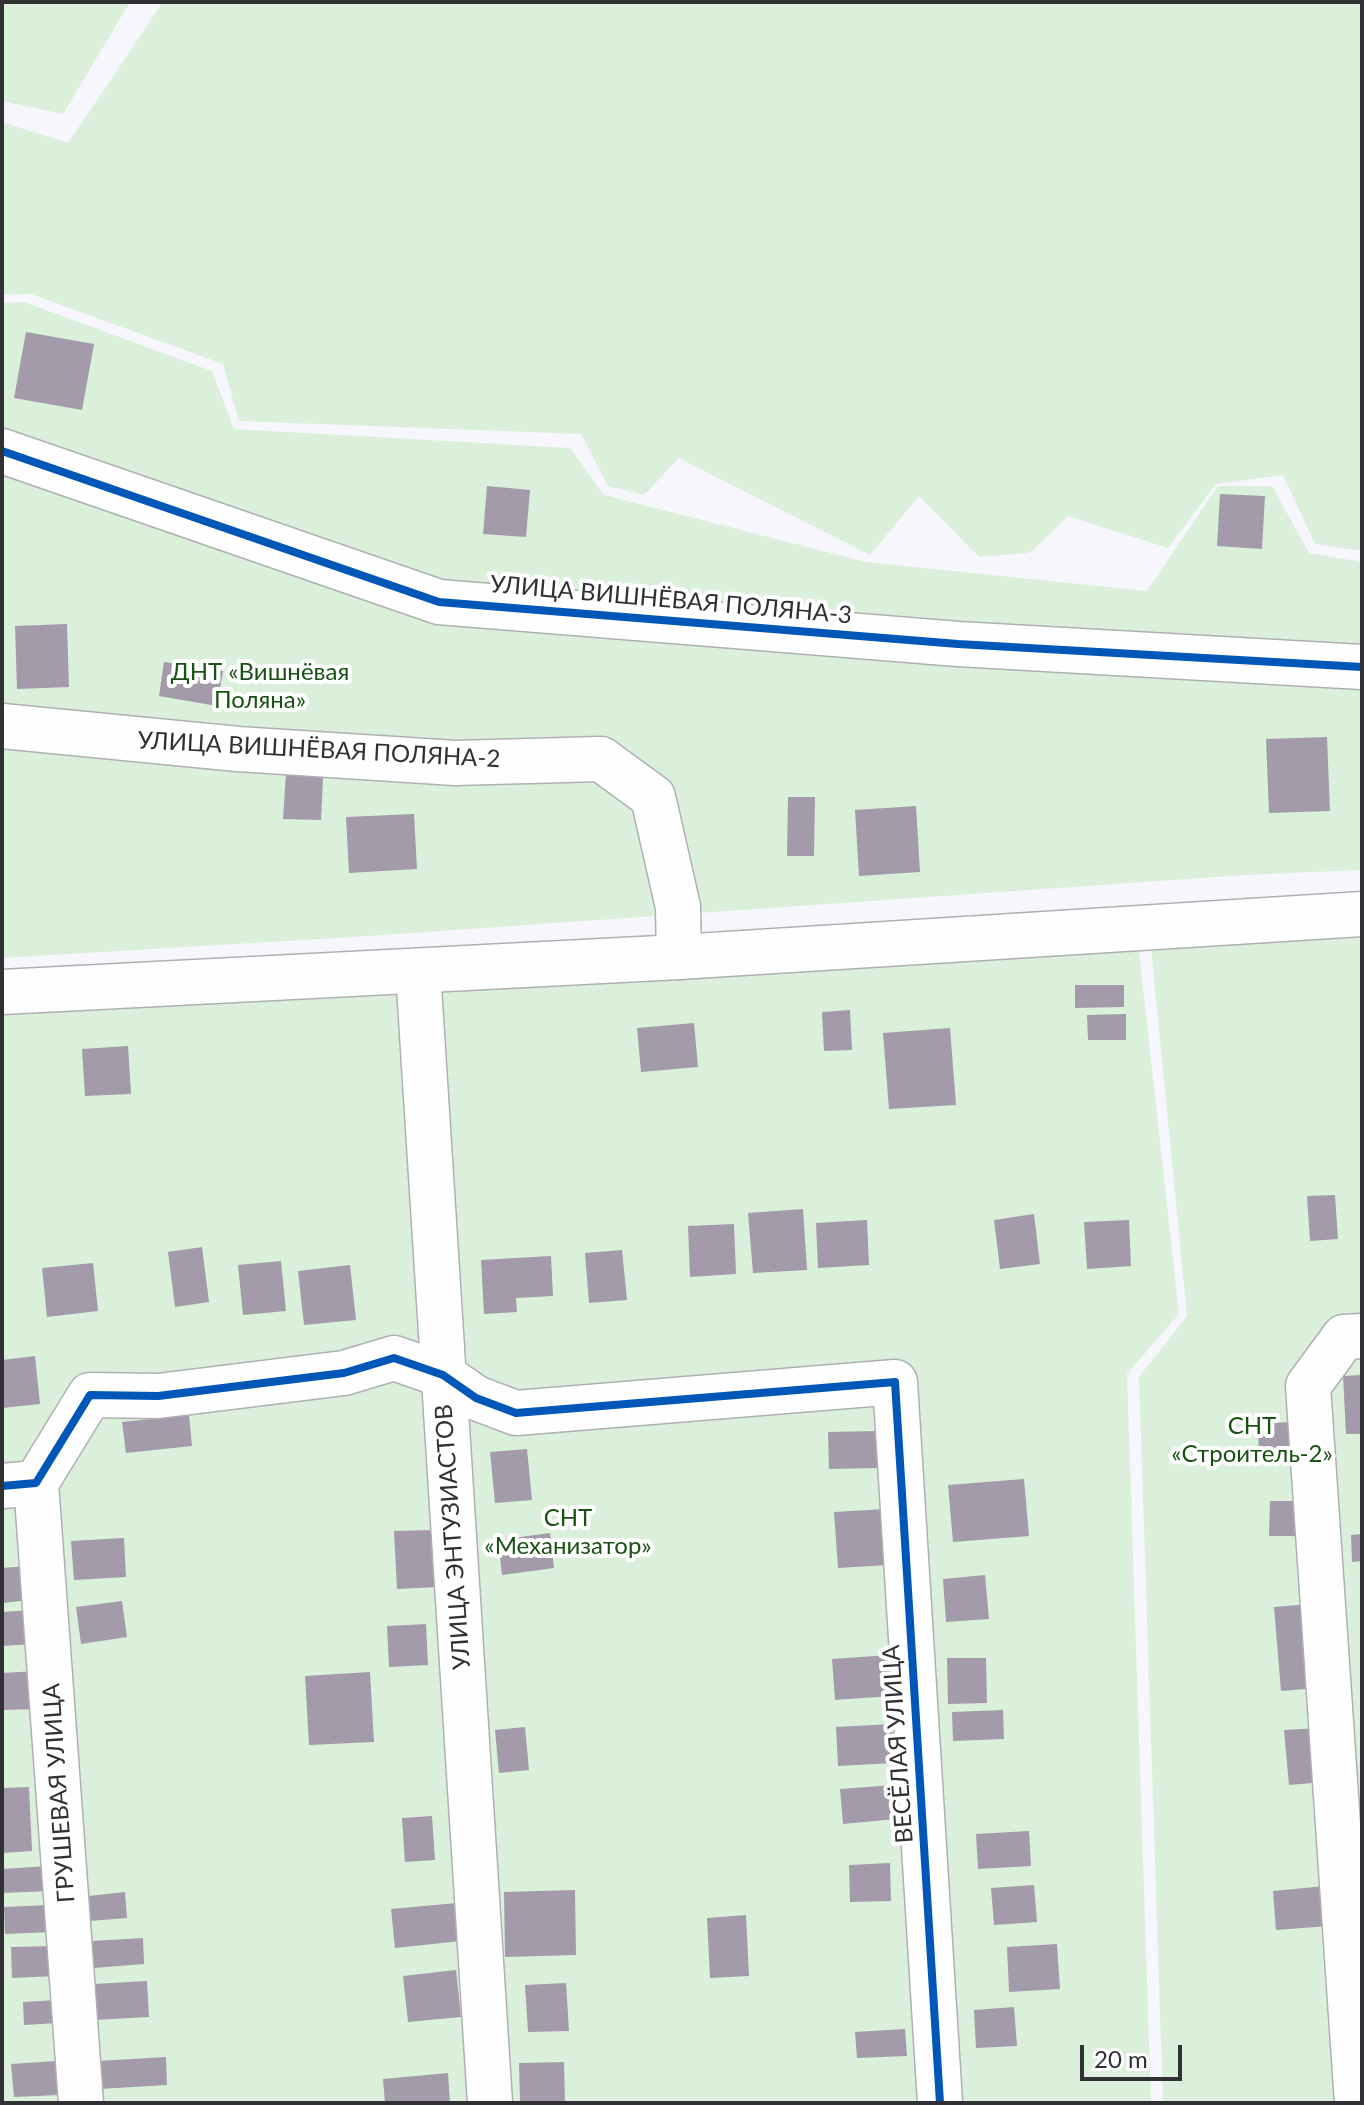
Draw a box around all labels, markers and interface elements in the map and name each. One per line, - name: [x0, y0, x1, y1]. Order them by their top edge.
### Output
- street label: УЛИЦА ВИШНЁВАЯ ПОЛЯНА-3: [489, 570, 853, 630]
- park label: ДНТ «Вишнёвая Поляна»: [171, 658, 349, 714]
- street label: УЛИЦА ВИШНЁВАЯ ПОЛЯНА-2: [137, 726, 501, 774]
- street label: УЛИЦА ЭНТУЗИАСТОВ: [429, 1403, 477, 1671]
- park label: СНТ «Строитель-2»: [1171, 1412, 1333, 1468]
- park label: СНТ «Механизатор»: [484, 1504, 652, 1560]
- street label: ВЕСЁЛАЯ УЛИЦА: [877, 1644, 919, 1844]
- street label: ГРУШЕВАЯ УЛИЦА: [37, 1682, 81, 1904]
- scale bar: [1084, 2029, 1186, 2079]
- text: 20 m: [1094, 2044, 1148, 2073]

